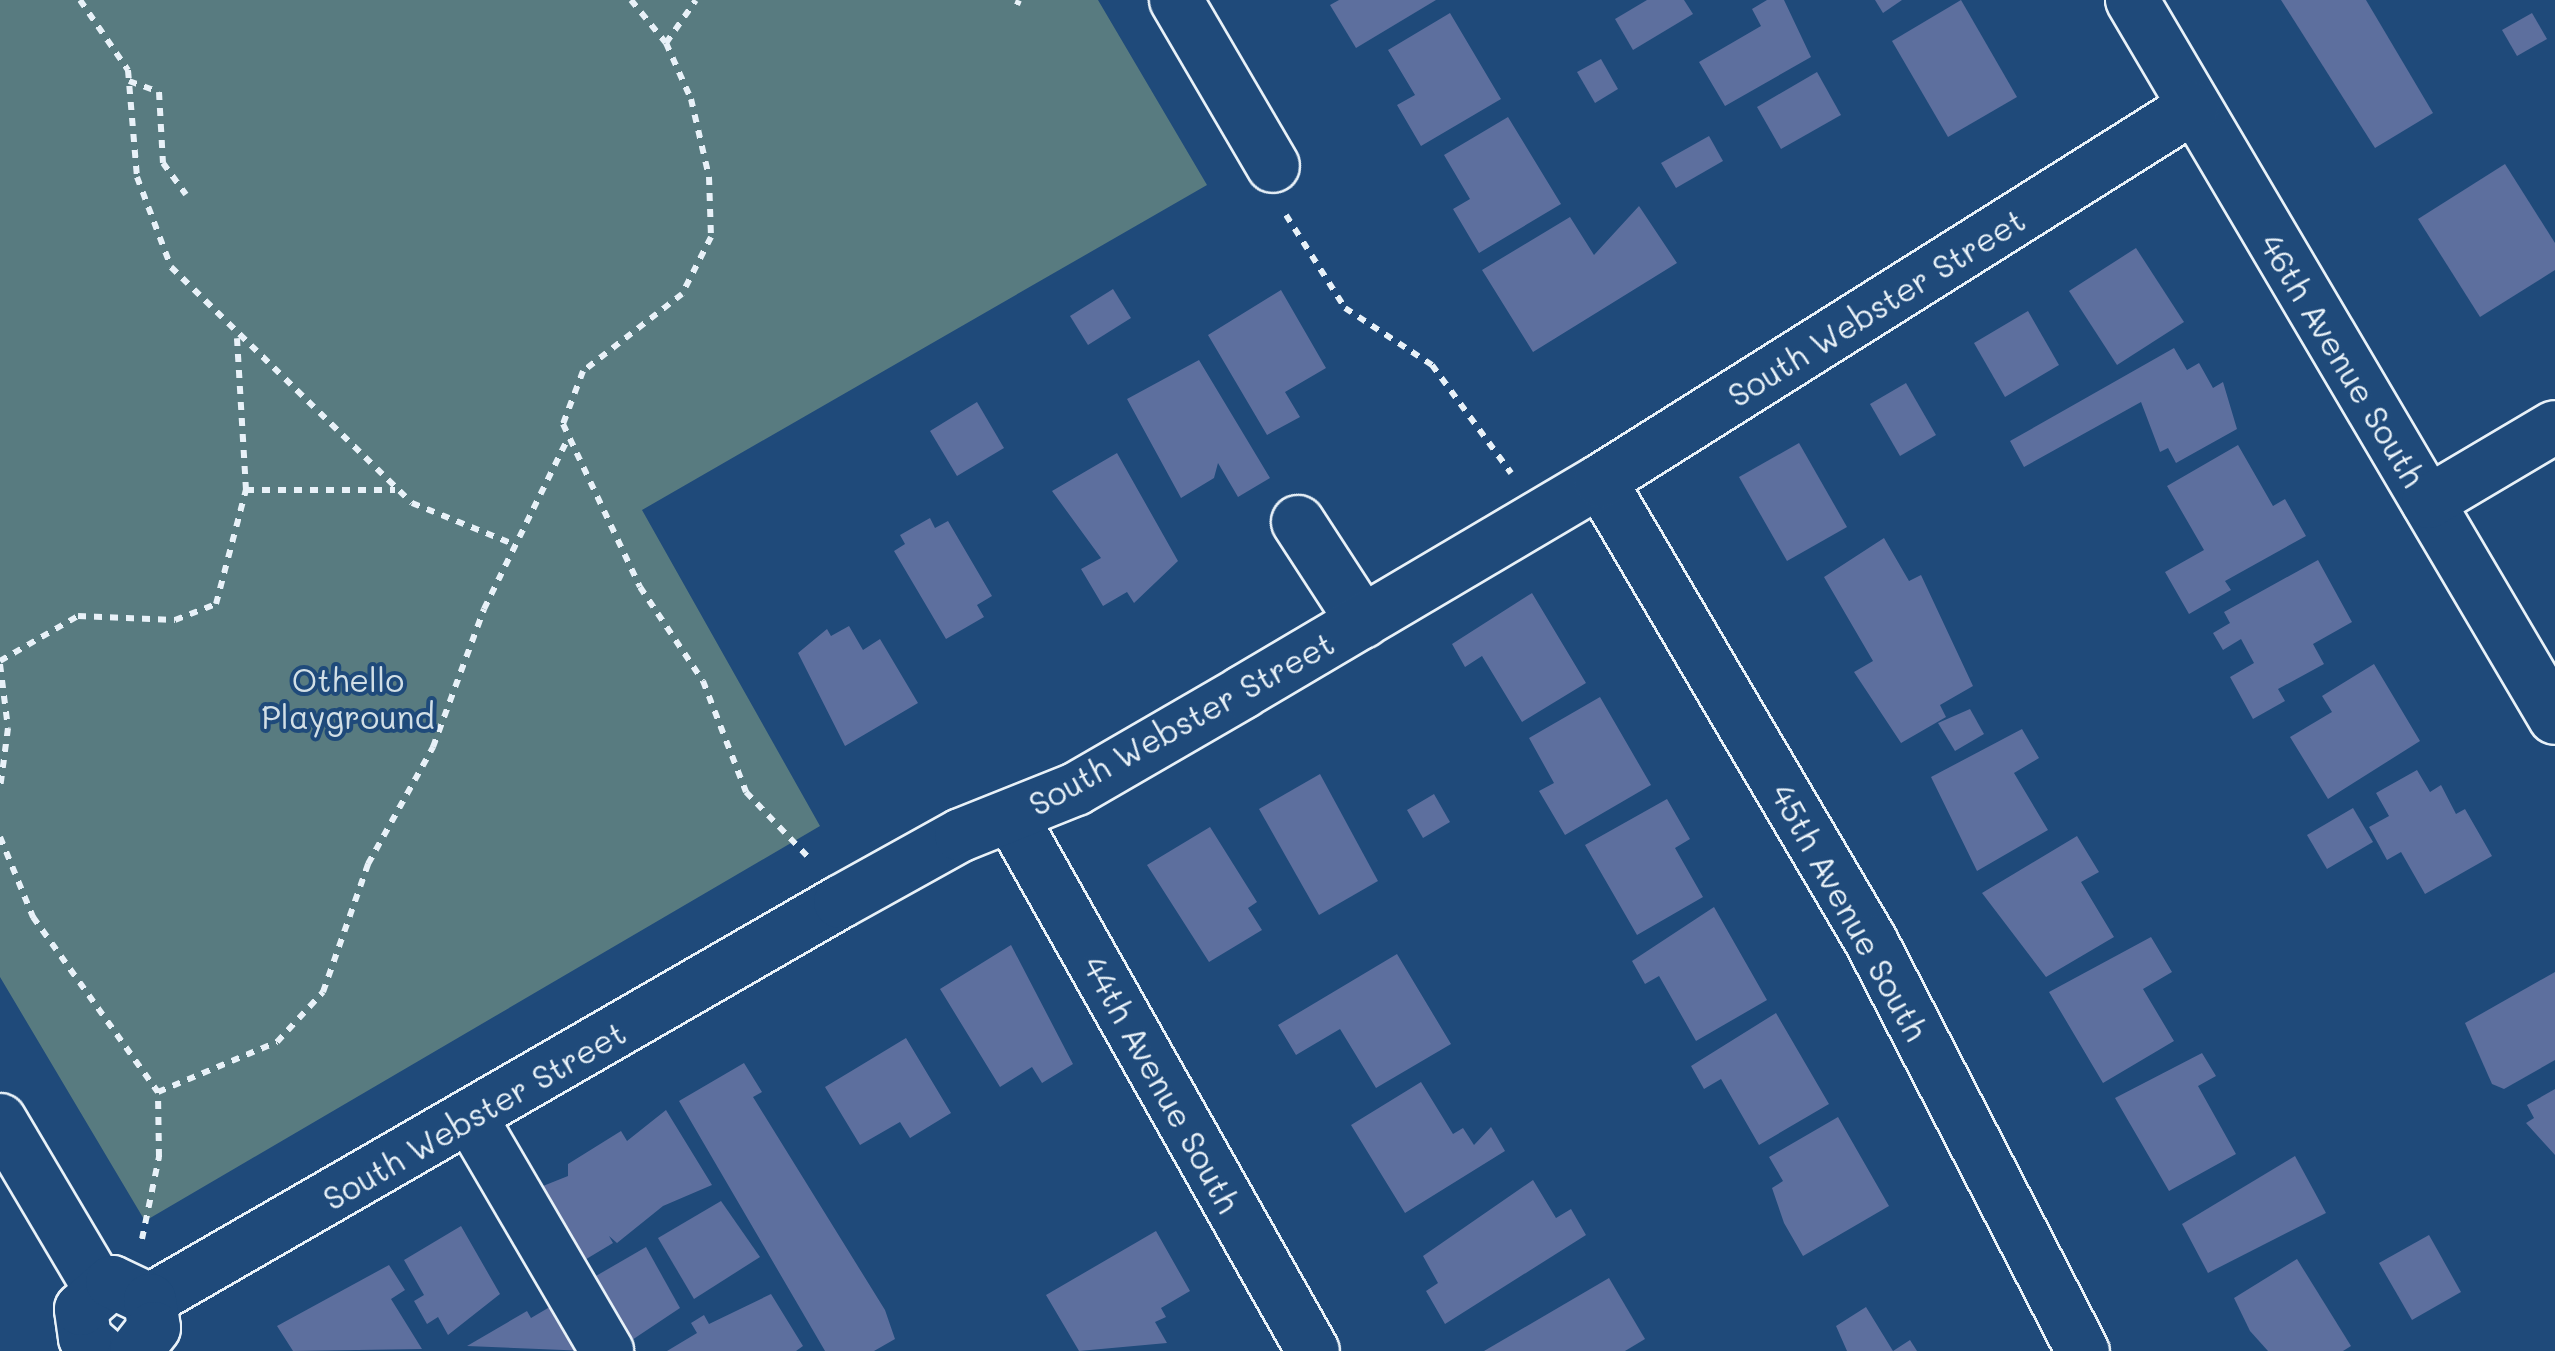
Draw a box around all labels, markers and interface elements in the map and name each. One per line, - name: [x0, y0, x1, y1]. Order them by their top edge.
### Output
- street label: South Webster Street: [1720, 200, 2032, 414]
- street label: 46th Avenue South: [2252, 227, 2434, 493]
- street label: South Webster Street: [1022, 623, 1340, 823]
- park label: Othello Playground: [261, 661, 435, 736]
- street label: 45th Avenue South: [1764, 777, 1936, 1047]
- street label: 44th Avenue South: [1076, 949, 1248, 1219]
- street label: South Webster Street: [316, 1013, 632, 1217]

